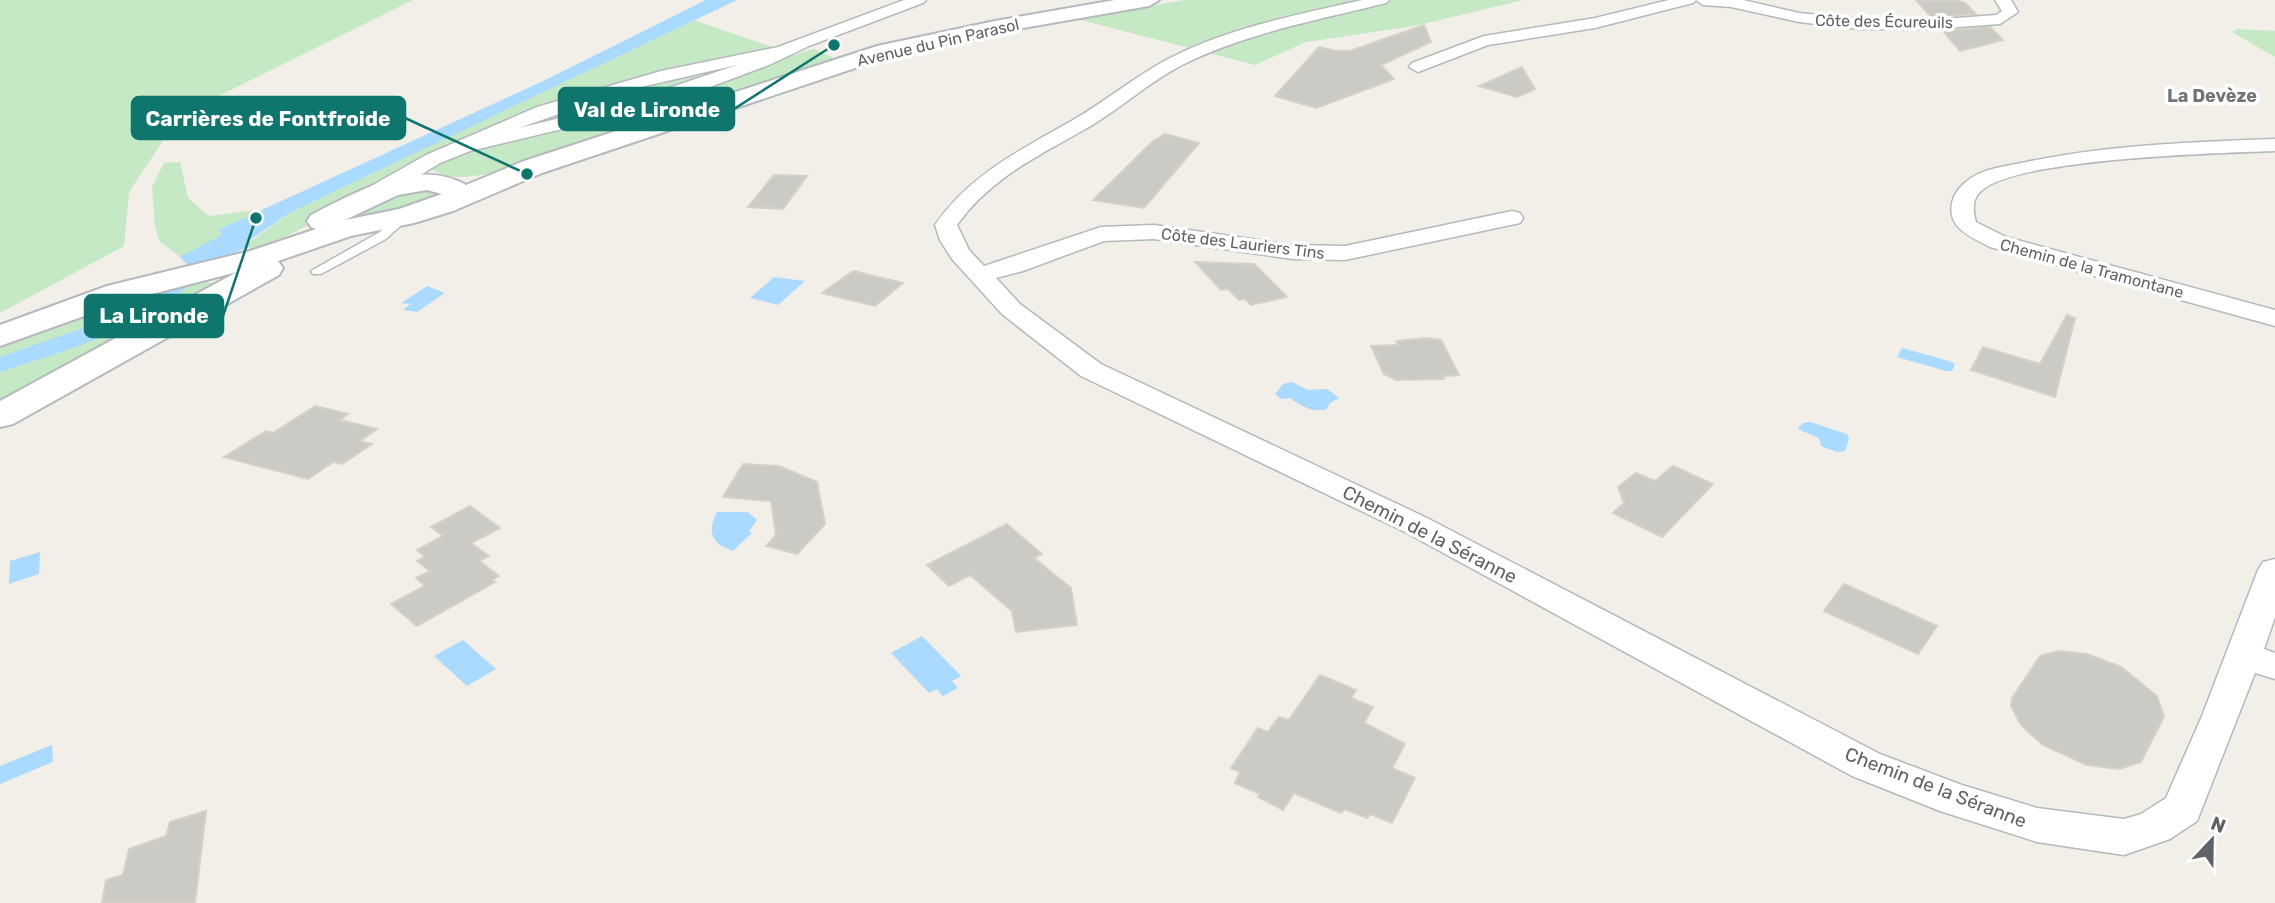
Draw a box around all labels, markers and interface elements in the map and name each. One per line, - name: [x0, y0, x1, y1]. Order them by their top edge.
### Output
- street label: Côte des Écureuils: [1815, 11, 1953, 32]
- street label: Avenue du Pin Parasol: [855, 15, 1021, 70]
- district label: La Devèze: [2167, 85, 2257, 107]
- callout: Val de Lironde: [559, 88, 734, 130]
- callout: Carrières de Fontfroide: [132, 97, 405, 139]
- text: Val de Lironde: [574, 97, 720, 122]
- text: Carrières de Fontfroide: [146, 106, 391, 131]
- street label: Côte des Lauriers Tins: [1160, 224, 1326, 263]
- street label: Chemin de la Tramontane: [1998, 235, 2186, 302]
- callout: La Lironde: [85, 295, 223, 337]
- text: La Lironde: [99, 303, 209, 328]
- street label: Chemin de la Séranne: [1339, 480, 1521, 588]
- street label: Chemin de la Séranne: [1842, 742, 2030, 833]
- north arrow: [2177, 805, 2247, 875]
- text: N: [2208, 811, 2229, 838]

